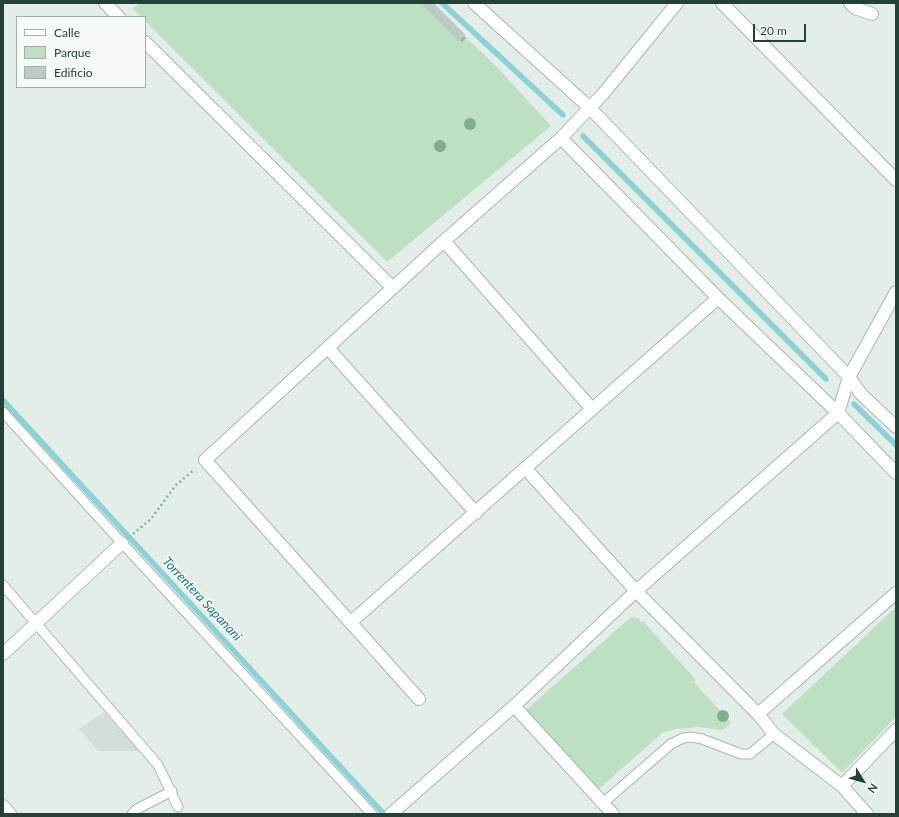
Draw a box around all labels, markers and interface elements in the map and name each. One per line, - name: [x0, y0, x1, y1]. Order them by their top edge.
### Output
- legend: [16, 16, 146, 88]
- scale bar: [755, 16, 808, 42]
- text: 20 m: [760, 23, 787, 38]
- text: Calle: [54, 25, 80, 40]
- text: Parque: [54, 45, 91, 60]
- text: Edificio: [54, 65, 93, 80]
- water label: Torrentera Sapanani: [159, 554, 245, 644]
- north arrow: [843, 761, 883, 801]
- text: N: [865, 781, 881, 796]

